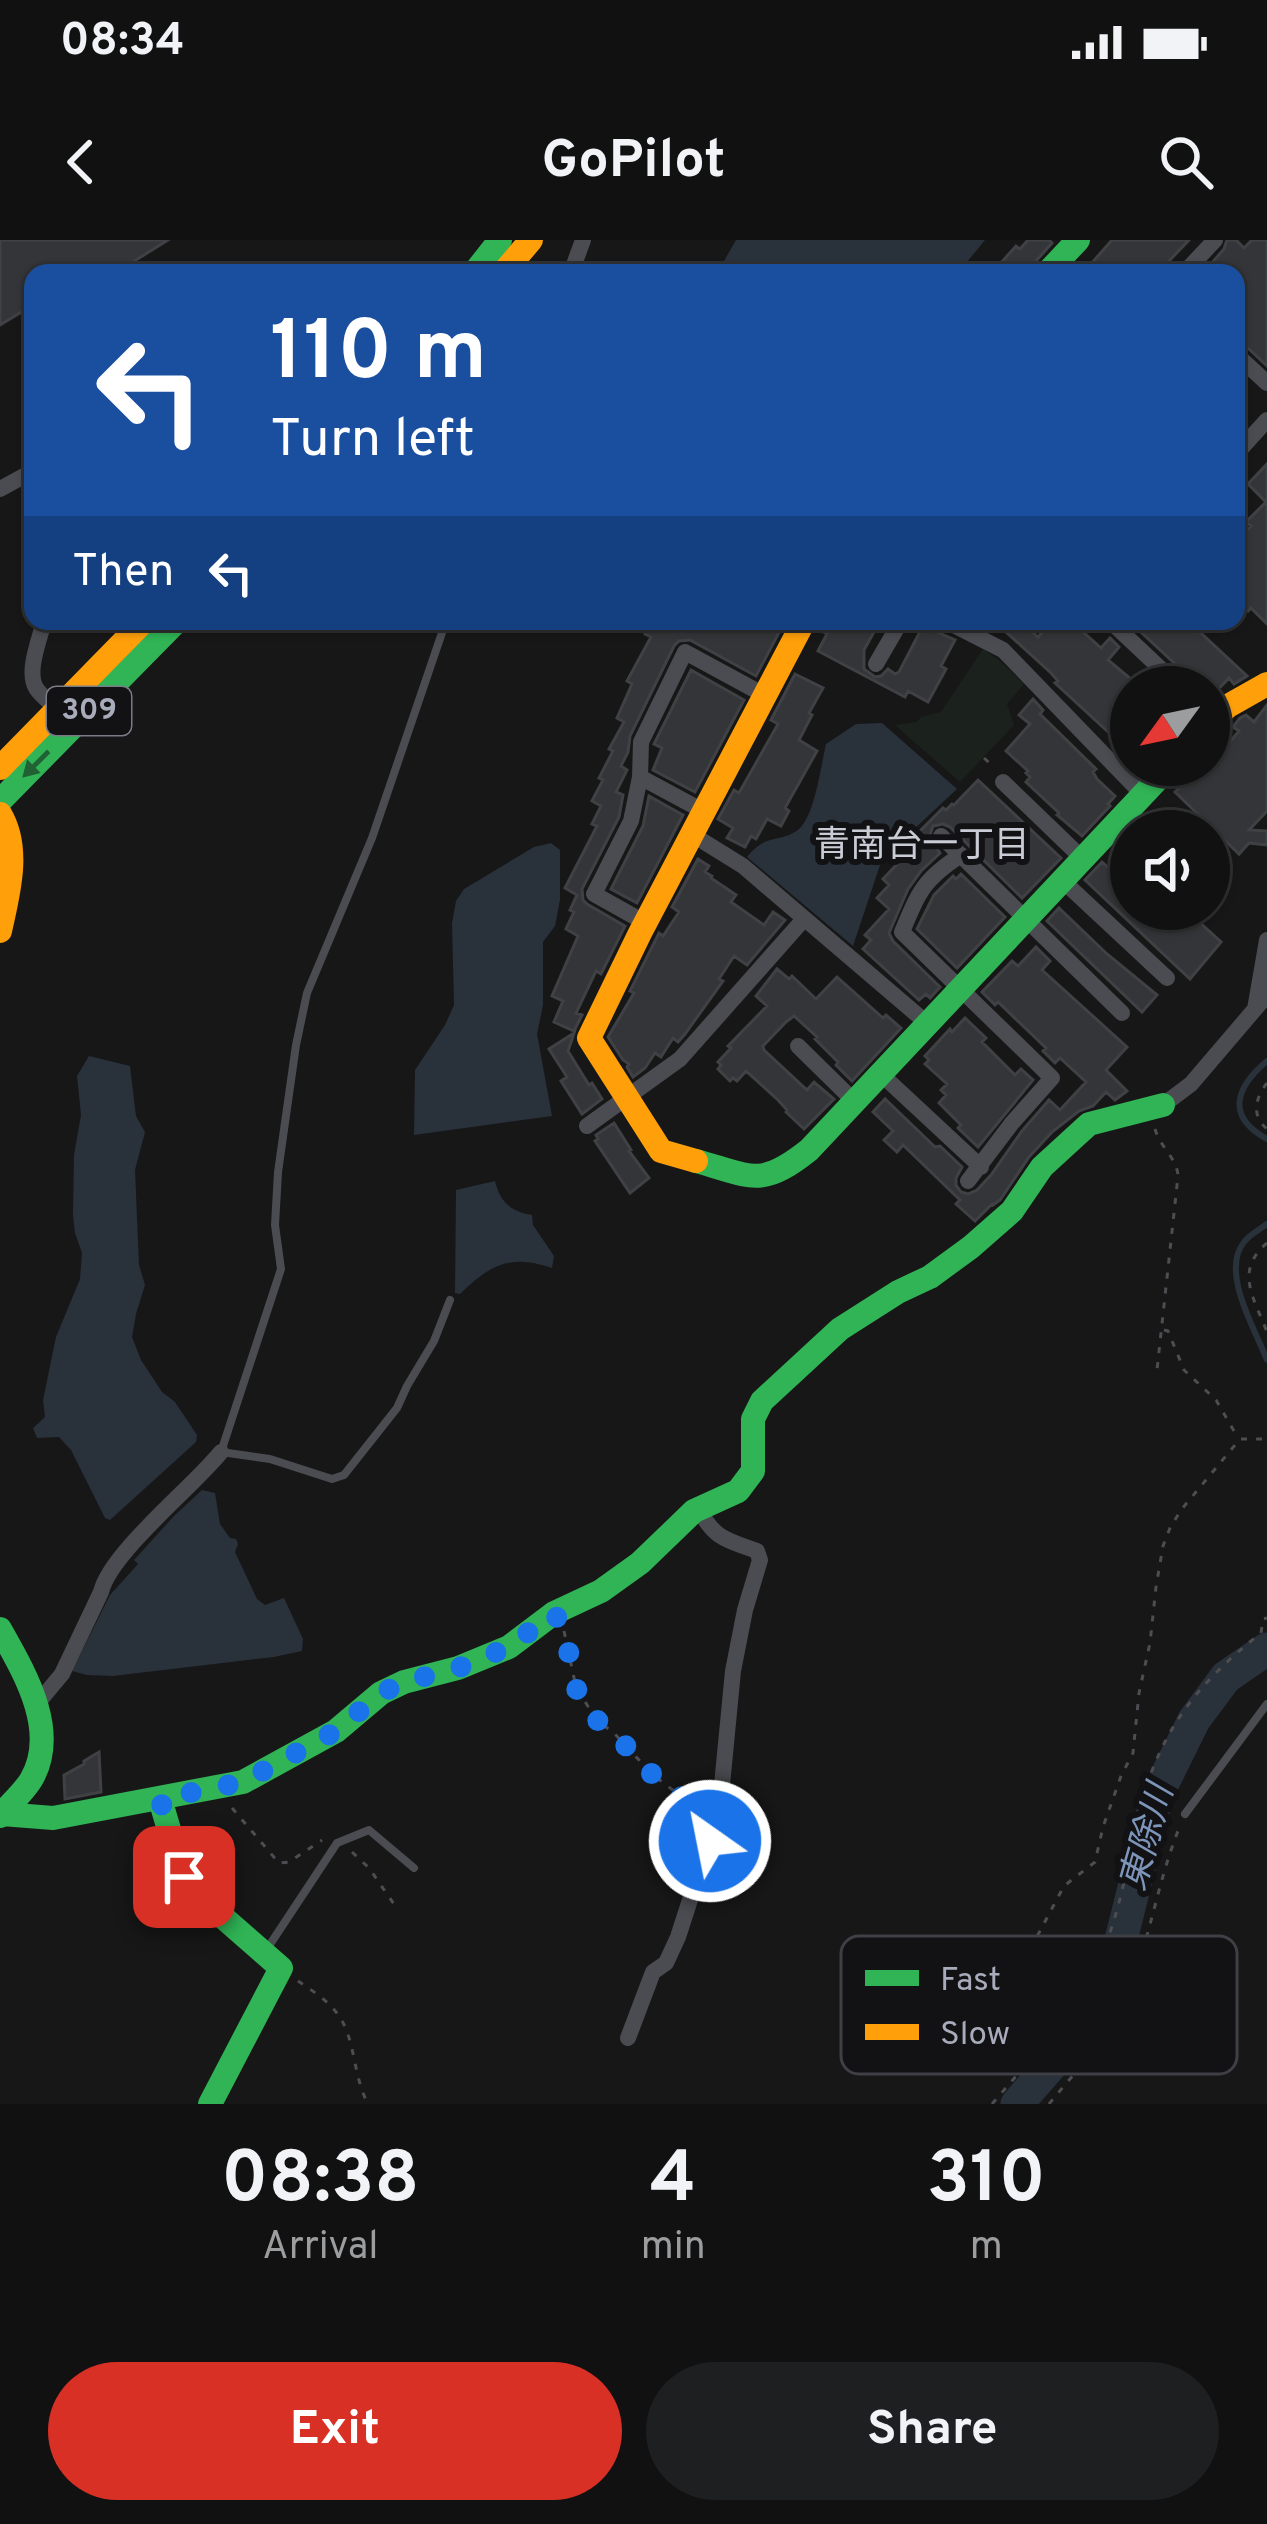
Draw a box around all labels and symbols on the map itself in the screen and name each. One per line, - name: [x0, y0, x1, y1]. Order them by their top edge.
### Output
- north arrow: [1110, 666, 1230, 786]
- road number: 309: [47, 687, 131, 735]
- one-way arrow: [23, 749, 51, 778]
- district label: 青南台一丁目: [814, 824, 1030, 870]
- water label: 東除川: [1112, 1776, 1187, 1896]
- position arrow: [647, 1778, 773, 1904]
- pin: [133, 1826, 235, 1928]
- legend: [841, 1936, 1237, 2074]
- text: Fast: [940, 1961, 1001, 2003]
- text: Slow: [940, 2015, 1010, 2057]

